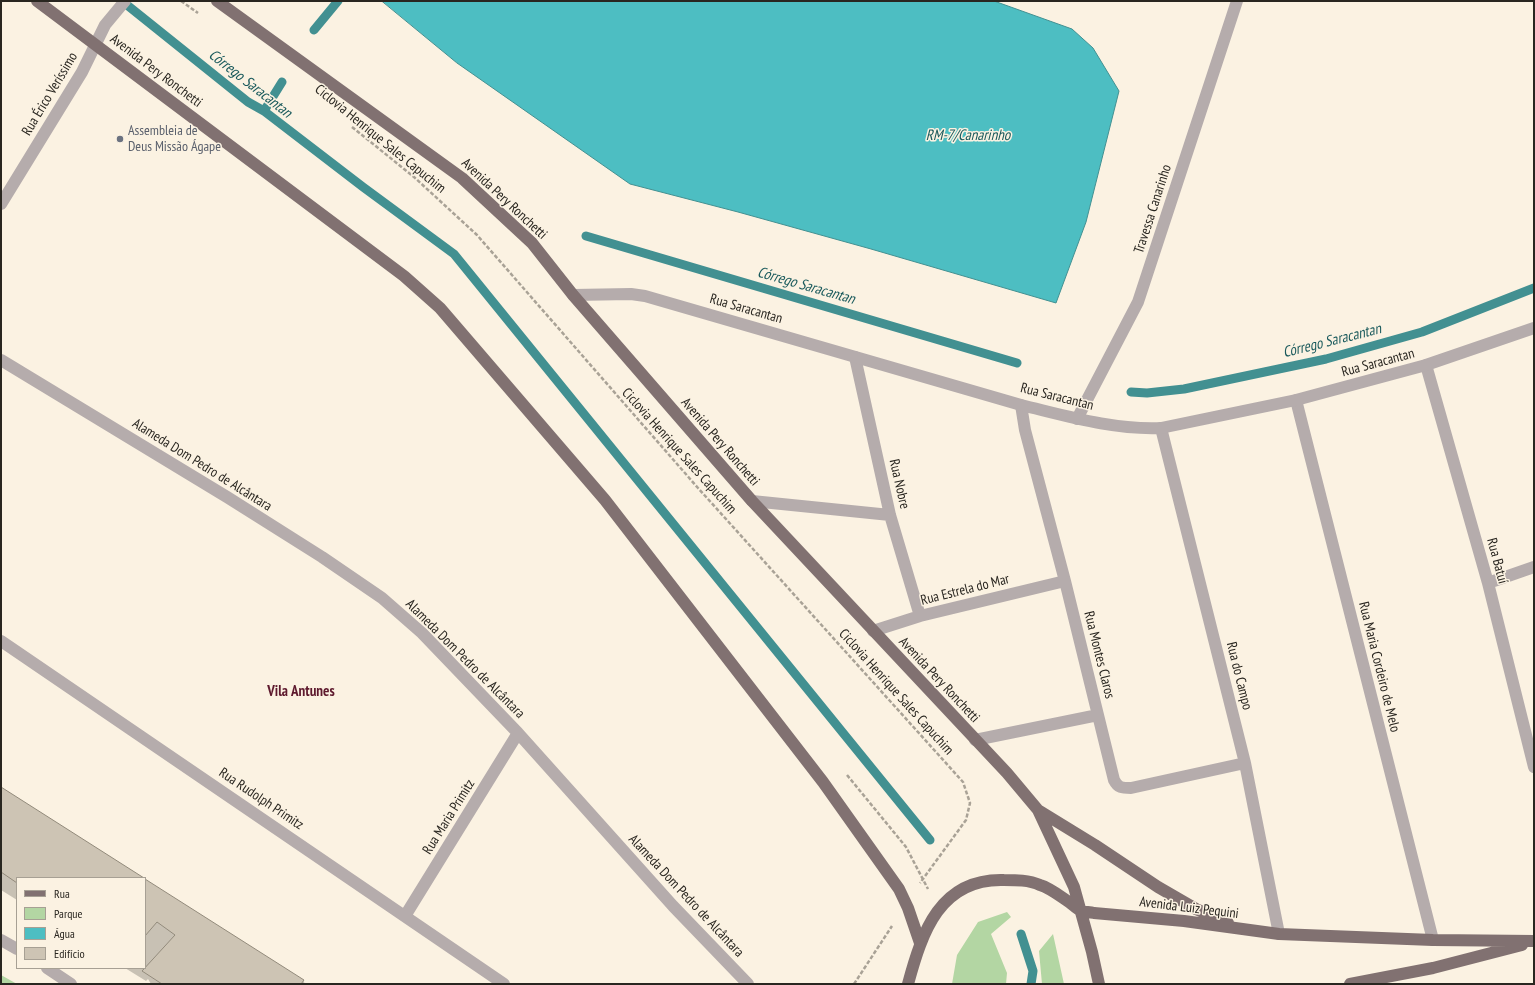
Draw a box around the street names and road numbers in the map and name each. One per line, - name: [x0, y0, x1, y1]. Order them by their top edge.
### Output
- street label: Avenida Pery Ronchetti: [107, 31, 205, 111]
- street label: Rua Érico Veríssimo: [19, 49, 81, 139]
- street label: Ciclovia Henrique Sales Capuchim: [311, 81, 449, 197]
- street label: Avenida Pery Ronchetti: [458, 155, 550, 243]
- street label: Travessa Canarinho: [1131, 162, 1175, 256]
- street label: Rua Saracantan: [708, 291, 784, 327]
- street label: Rua Saracantan: [1340, 345, 1416, 381]
- street label: Rua Saracantan: [1019, 380, 1095, 414]
- street label: Ciclovia Henrique Sales Capuchim: [618, 385, 740, 517]
- street label: Avenida Pery Ronchetti: [677, 395, 763, 489]
- street label: Alameda Dom Pedro de Alcântara: [129, 415, 275, 515]
- street label: Rua Nobre: [885, 457, 913, 511]
- street label: Rua Batuí: [1483, 536, 1511, 586]
- street label: Rua Estrela do Mar: [919, 571, 1011, 609]
- street label: Alameda Dom Pedro de Alcântara: [402, 596, 528, 722]
- street label: Rua Maria Cordeiro de Melo: [1355, 600, 1403, 734]
- street label: Rua Montes Claros: [1080, 610, 1118, 700]
- street label: Ciclovia Henrique Sales Capuchim: [835, 626, 957, 758]
- street label: Avenida Pery Ronchetti: [895, 634, 983, 726]
- street label: Rua do Campo: [1222, 640, 1256, 712]
- street label: Rua Rudolph Primitz: [215, 764, 307, 834]
- street label: Rua Maria Primitz: [419, 776, 479, 858]
- street label: Alameda Dom Pedro de Alcântara: [625, 831, 747, 961]
- street label: Avenida Luiz Pequini: [1138, 894, 1240, 922]

